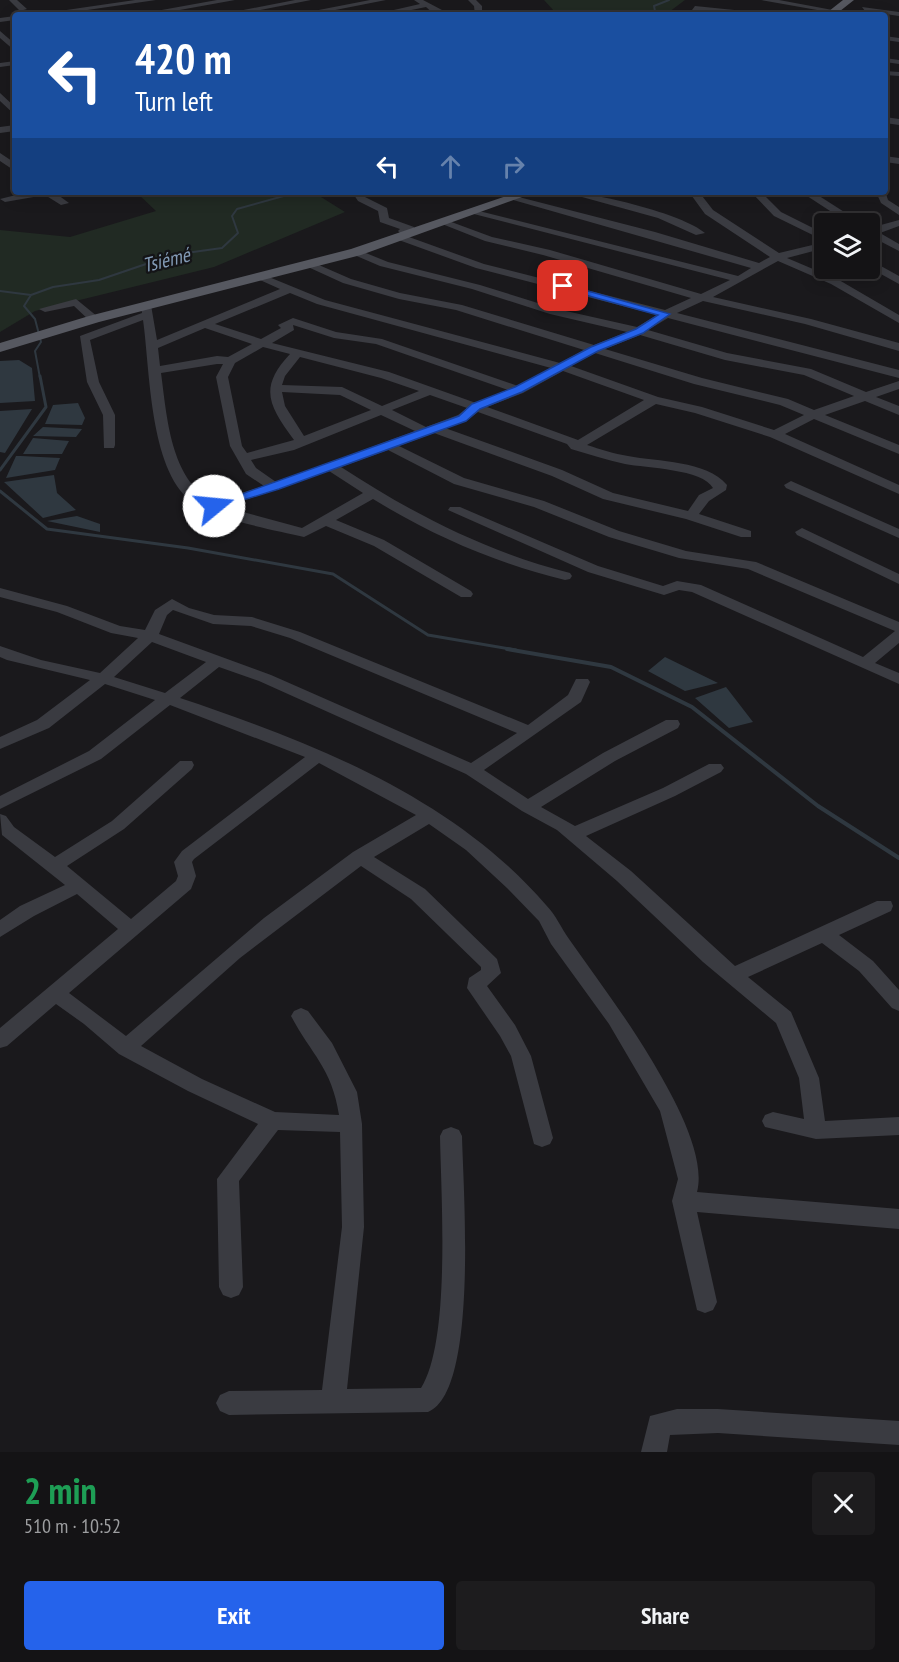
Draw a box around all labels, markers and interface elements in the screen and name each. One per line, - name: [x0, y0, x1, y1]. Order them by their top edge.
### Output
- text: 420 m: [135, 31, 232, 86]
- icon: left: [36, 36, 114, 114]
- text: Turn left: [135, 84, 213, 118]
- icon: left: [371, 150, 404, 183]
- icon: ahead: [434, 150, 467, 183]
- icon: right: [497, 150, 530, 183]
- map controls: [814, 213, 880, 279]
- button: layers: [814, 213, 880, 279]
- water label: Tsiémé: [140, 241, 194, 278]
- pin: [537, 260, 588, 311]
- icon: arrive: [546, 269, 579, 302]
- position arrow: [182, 474, 246, 538]
- text: 2 min: [24, 1467, 97, 1514]
- button: close: [812, 1472, 875, 1535]
- text: 510 m · 10:52: [24, 1513, 121, 1539]
- button: Exit: [24, 1581, 444, 1650]
- button: Share: [456, 1581, 875, 1650]

